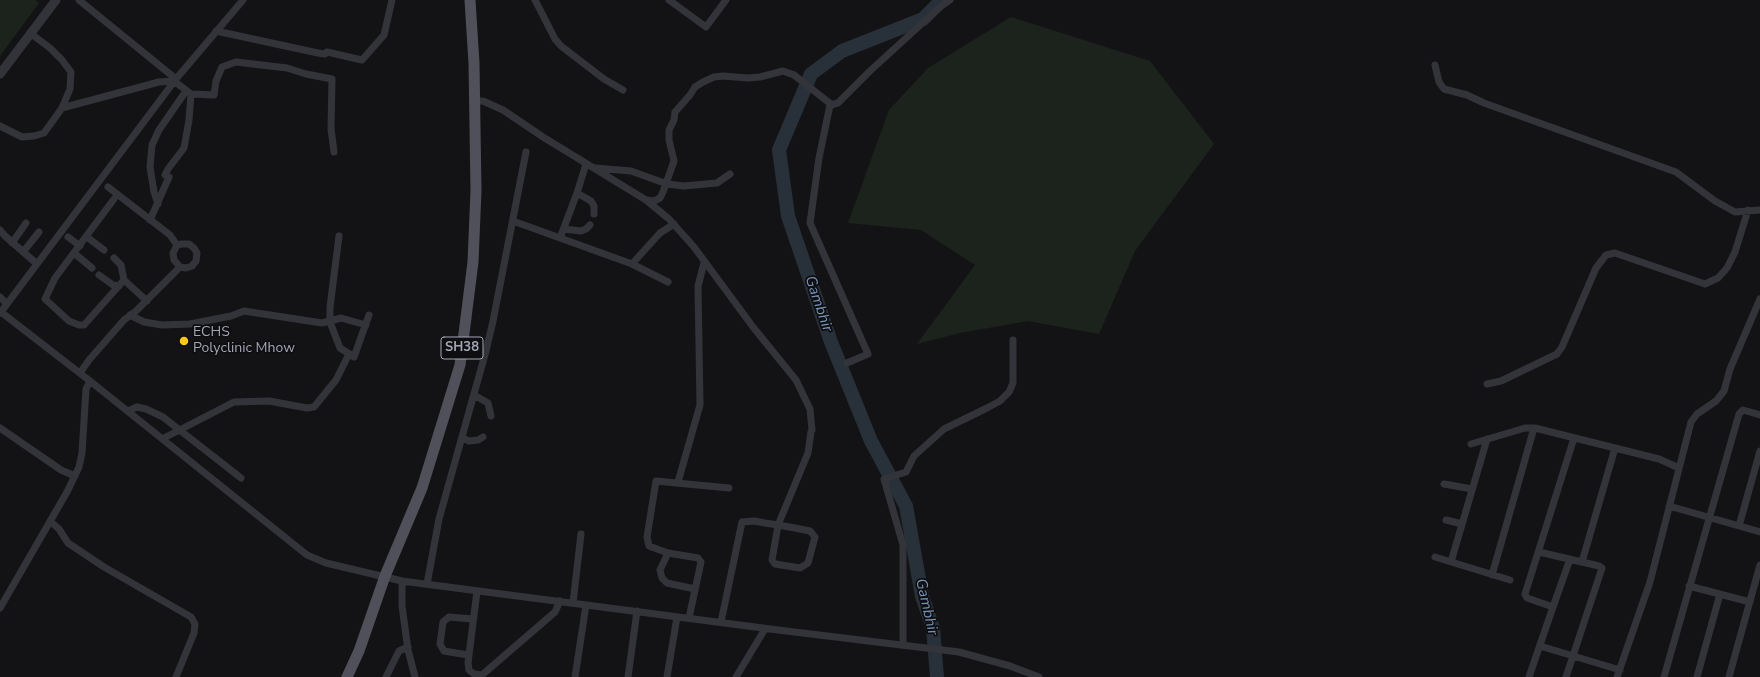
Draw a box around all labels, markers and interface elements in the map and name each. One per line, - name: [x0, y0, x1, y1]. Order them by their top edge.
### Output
- water label: Gambhir: [800, 274, 836, 334]
- place label: ECHS Polyclinic Mhow: [193, 325, 295, 358]
- marker: ECHS Polyclinic Mhow: [178, 335, 190, 347]
- road number: SH38: [441, 337, 483, 359]
- water label: Gambhir: [911, 577, 941, 637]

